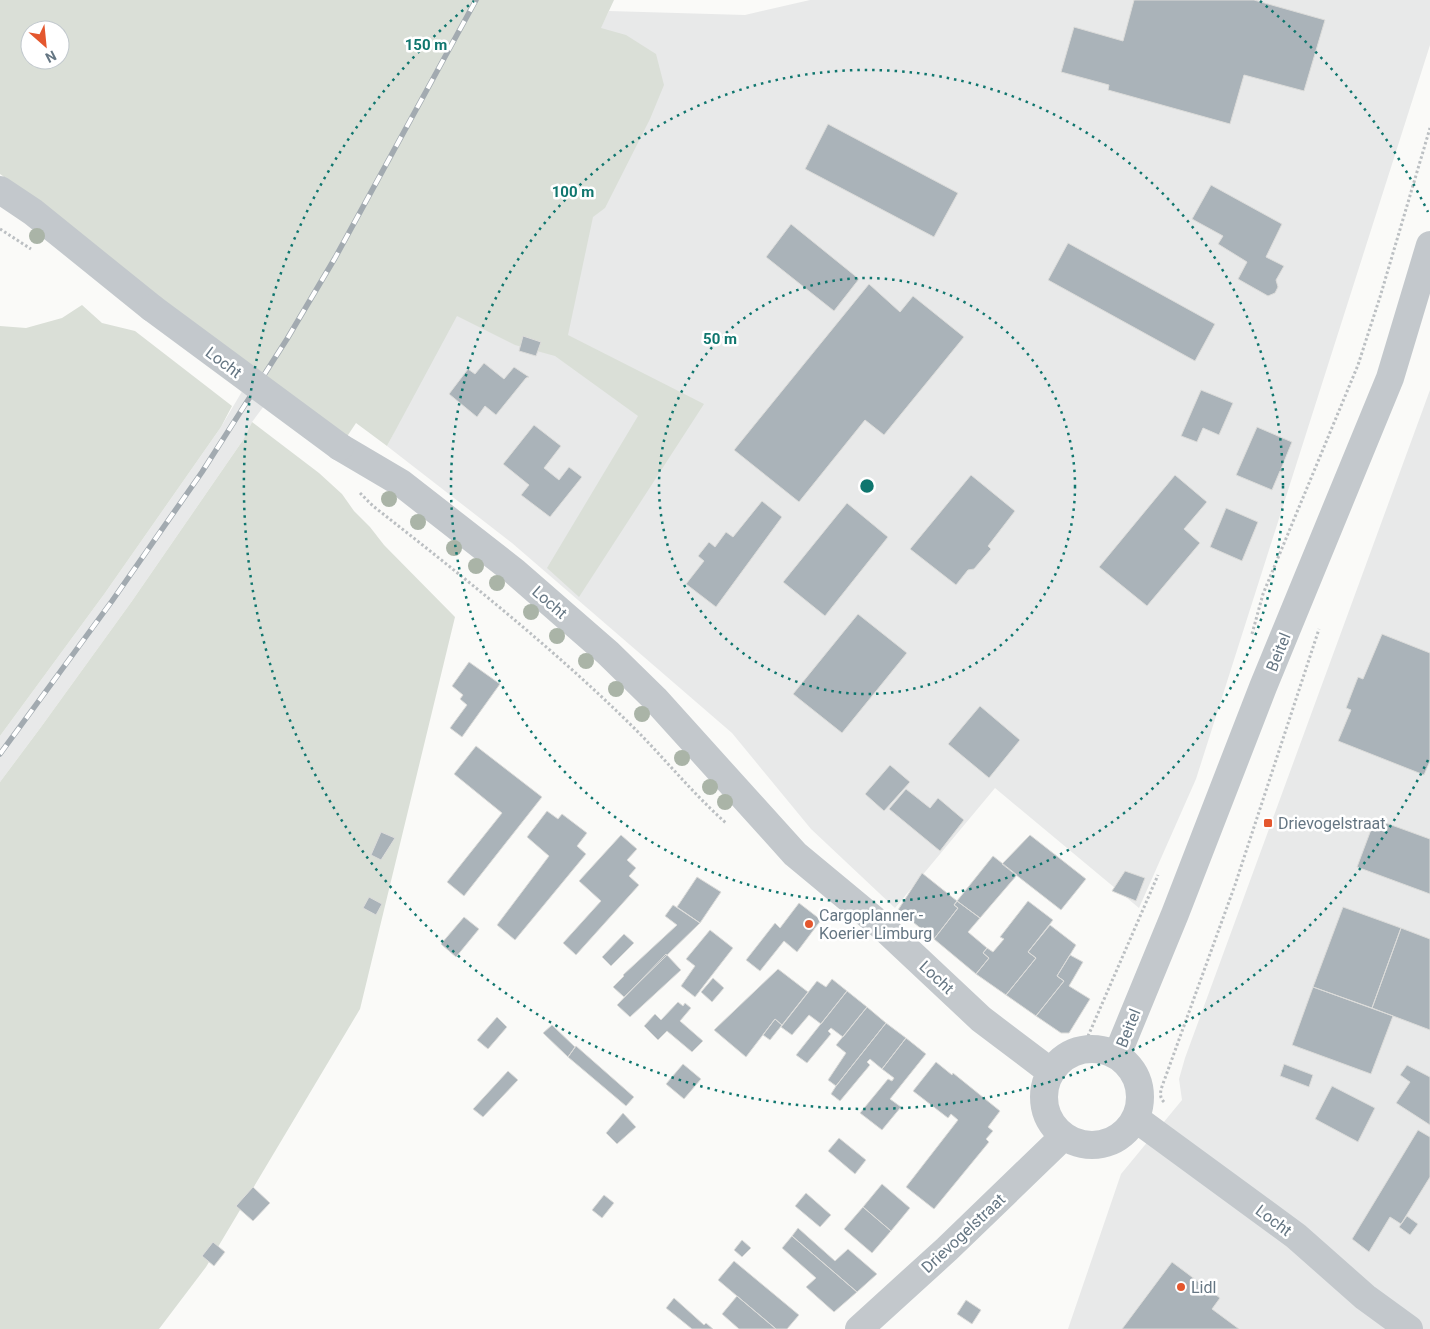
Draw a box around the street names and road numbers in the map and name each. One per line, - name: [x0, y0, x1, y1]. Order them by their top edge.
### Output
- street label: Locht: [202, 343, 245, 382]
- street label: Locht: [528, 582, 571, 623]
- street label: Beitel: [1262, 630, 1295, 674]
- street label: Locht: [915, 957, 958, 998]
- street label: Beitel: [1112, 1006, 1145, 1050]
- street label: Drievogelstraat: [918, 1190, 1009, 1277]
- street label: Locht: [1252, 1201, 1295, 1240]

